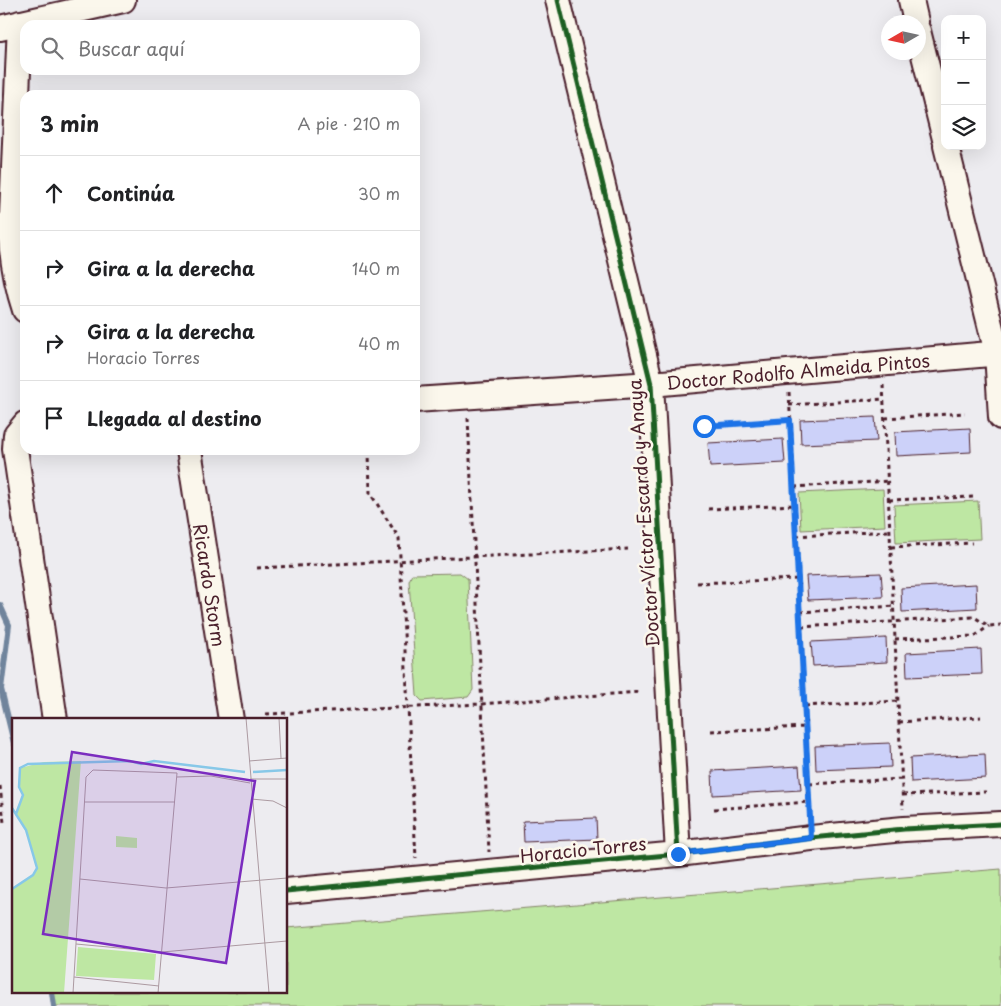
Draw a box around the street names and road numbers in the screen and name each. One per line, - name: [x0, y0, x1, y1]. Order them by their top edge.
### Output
- street label: Doctor Rodolfo Almeida Pintos: [665, 346, 931, 396]
- street label: Doctor Víctor Escardo y Anaya: [620, 377, 666, 648]
- street label: Ricardo Storm: [187, 521, 233, 649]
- street label: Horacio Torres: [518, 829, 648, 869]

